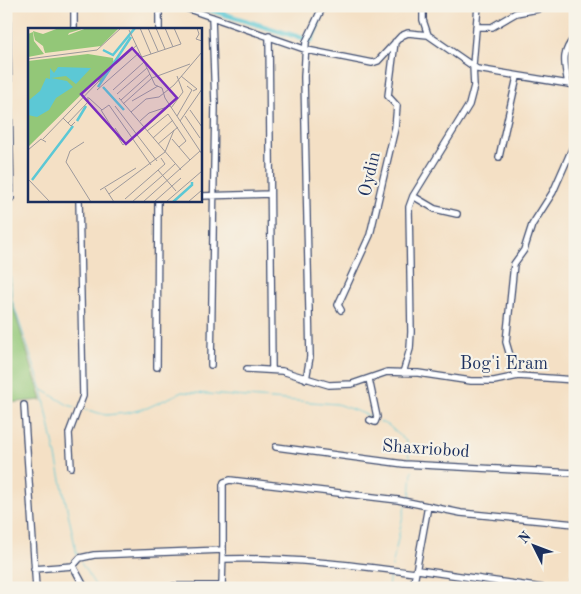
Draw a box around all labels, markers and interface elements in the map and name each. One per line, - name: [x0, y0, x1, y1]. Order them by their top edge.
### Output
- inset map: [28, 28, 201, 201]
- street label: Oydin: [356, 150, 384, 198]
- street label: Bog'i Eram: [460, 355, 548, 373]
- street label: Shaxriobod: [381, 437, 470, 461]
- north arrow: [508, 522, 558, 572]
- text: N: [516, 529, 534, 547]

